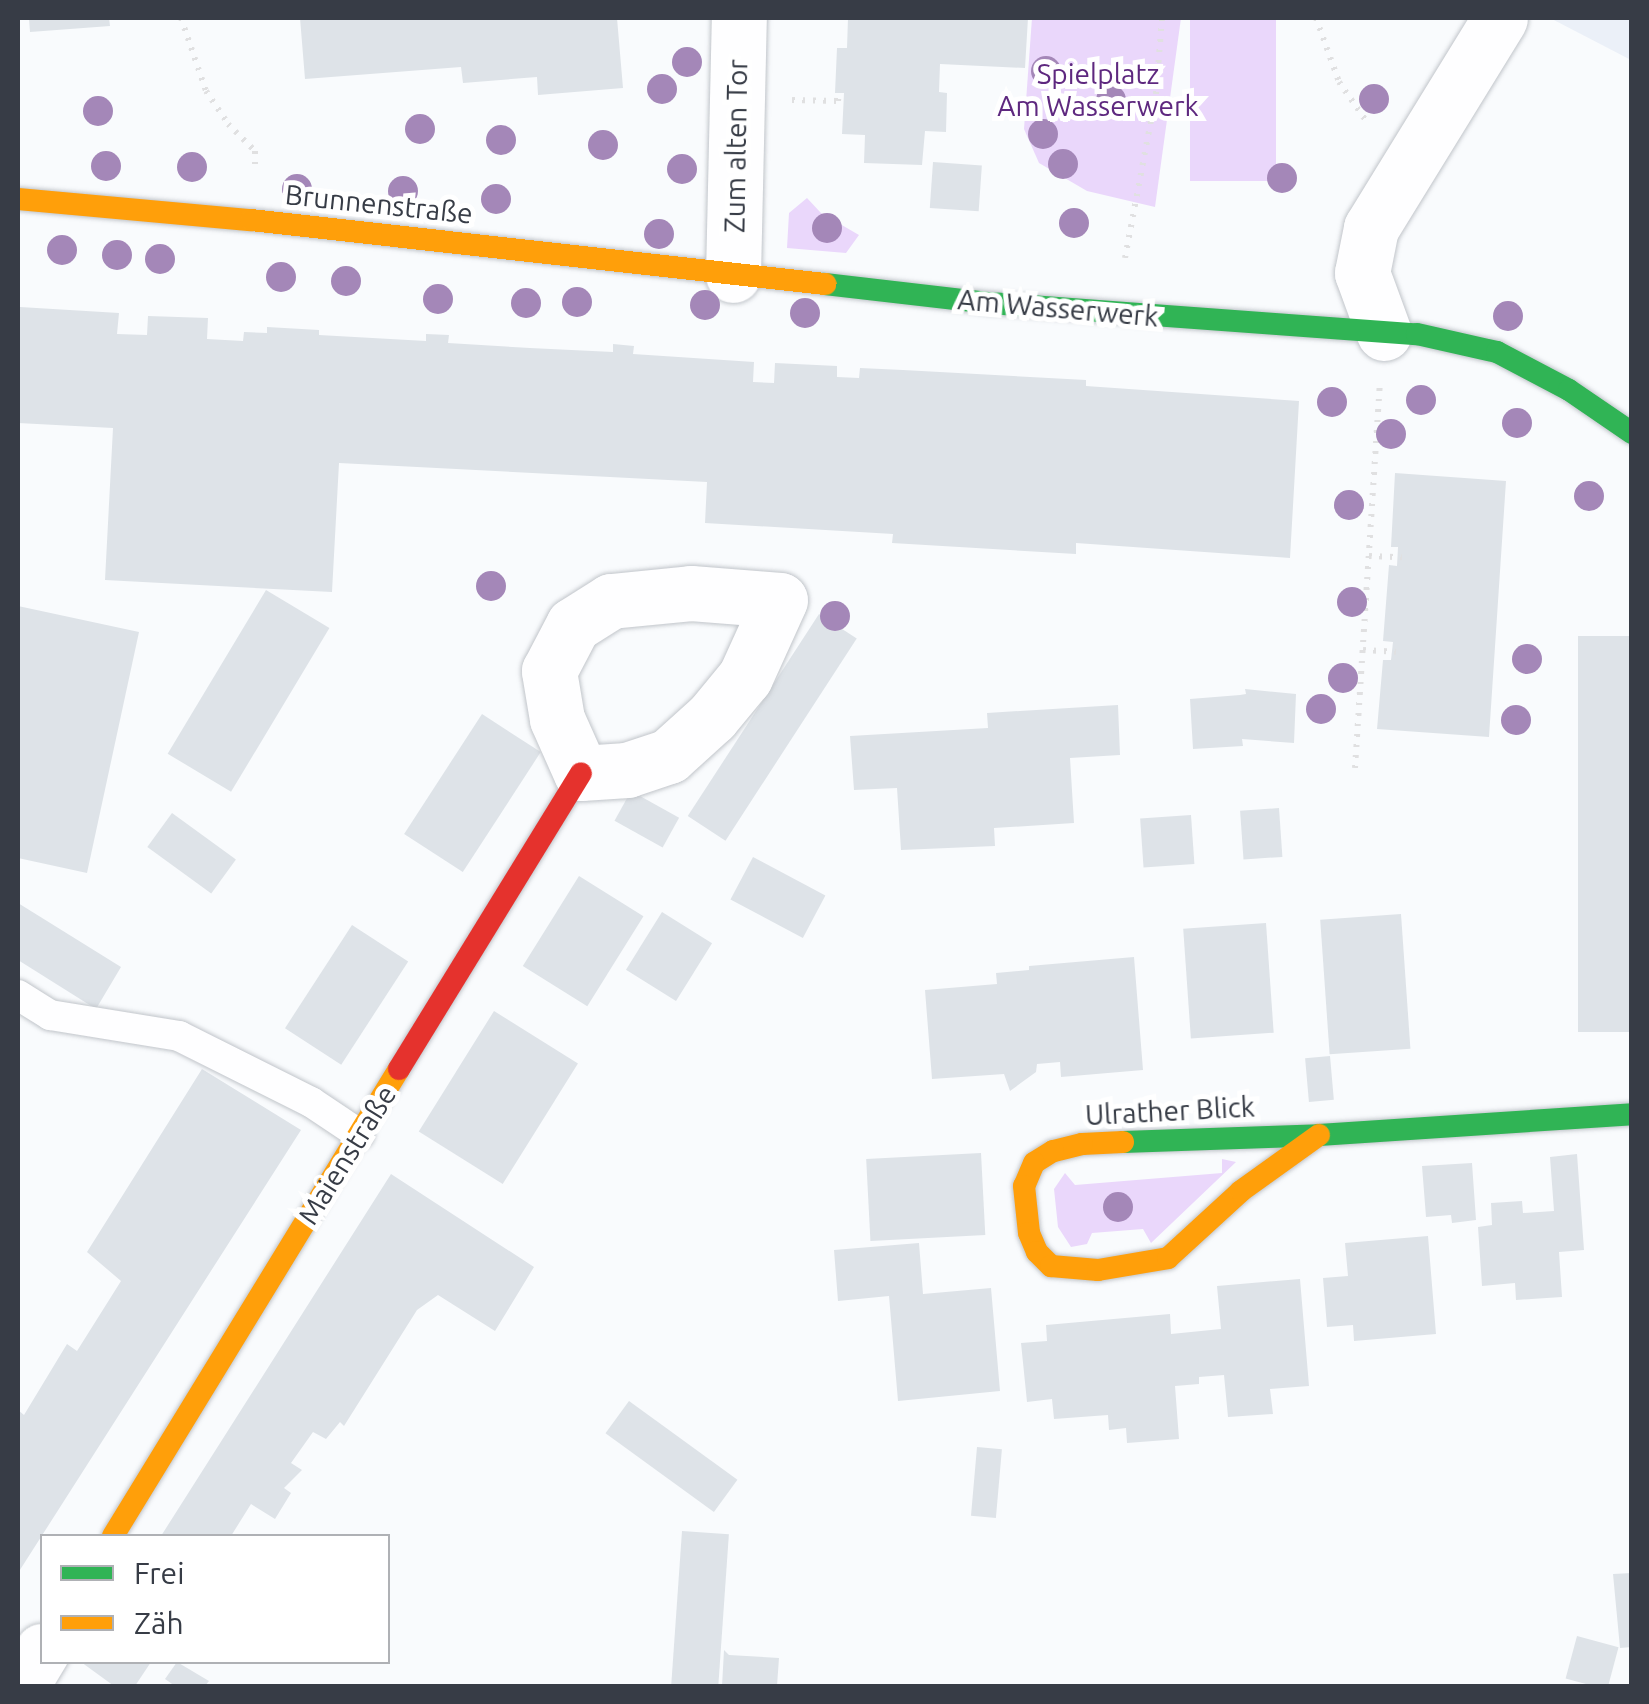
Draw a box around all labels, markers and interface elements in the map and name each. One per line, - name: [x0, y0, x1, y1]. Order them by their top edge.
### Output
- park label: Spielplatz Am Wasserwerk: [997, 57, 1199, 123]
- street label: Zum alten Tor: [718, 59, 754, 233]
- street label: Brunnenstraße: [284, 177, 474, 231]
- street label: Am Wasserwerk: [956, 282, 1160, 334]
- street label: Maienstraße: [291, 1079, 403, 1231]
- street label: Ulrather Blick: [1084, 1090, 1256, 1132]
- legend: [40, 1534, 390, 1664]
- text: Frei: [134, 1556, 184, 1590]
- text: Zäh: [134, 1606, 184, 1640]

